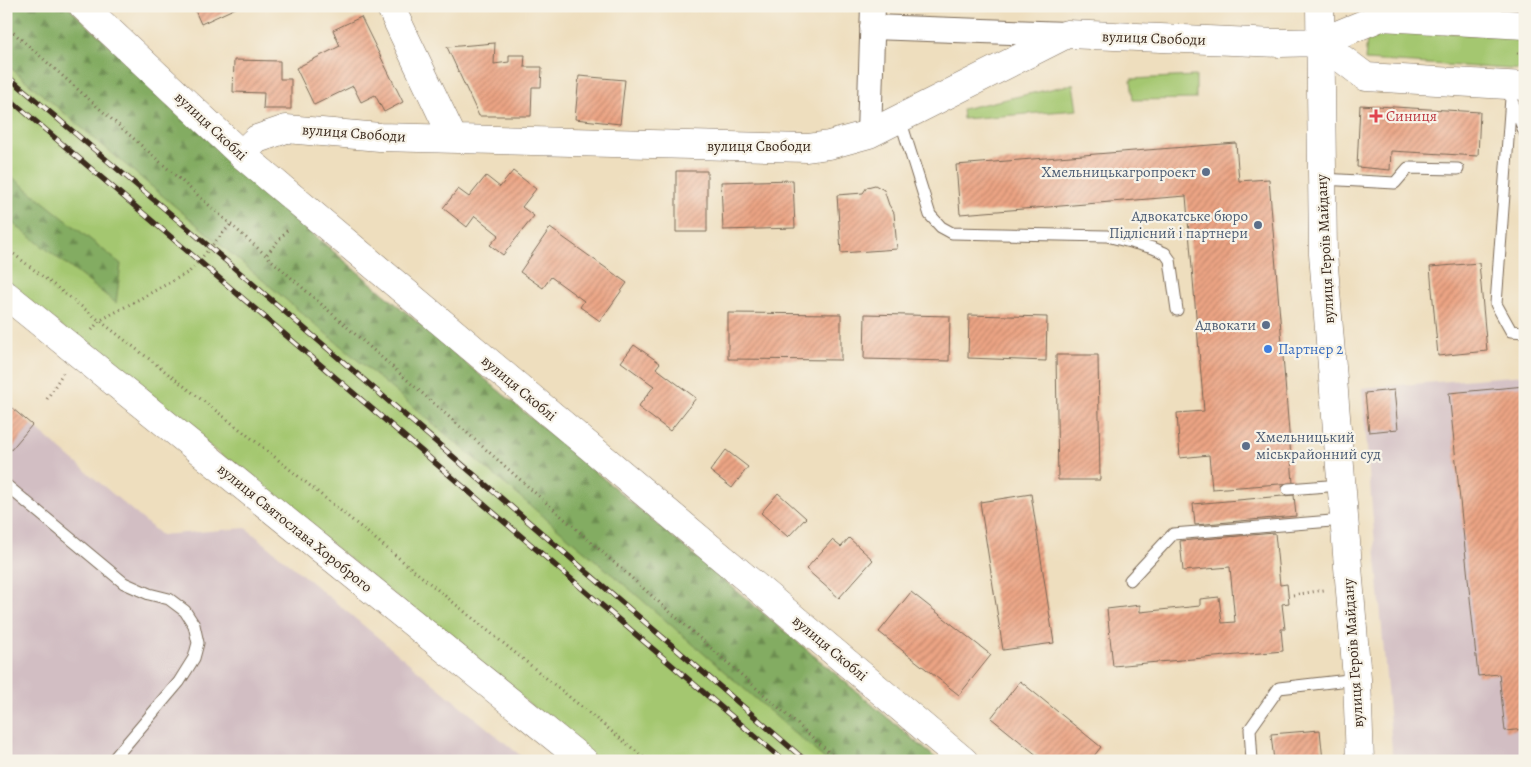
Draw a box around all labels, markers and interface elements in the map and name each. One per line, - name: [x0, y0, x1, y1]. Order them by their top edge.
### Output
- street label: вулиця Свободи: [1102, 26, 1207, 50]
- street label: вулиця Скоблі: [170, 87, 252, 165]
- place label: Синиця: [1386, 106, 1437, 126]
- marker: Синиця: [1370, 110, 1382, 122]
- street label: вулиця Свободи: [301, 119, 407, 147]
- street label: вулиця Свободи: [707, 136, 811, 156]
- place label: Хмельницькагропроект: [1041, 162, 1196, 182]
- marker: Хмельницькагропроект: [1200, 166, 1212, 178]
- street label: вулиця Героїв Майдану: [1311, 173, 1339, 324]
- place label: Адвокатське бюро Підлісний і партнери: [1109, 206, 1248, 243]
- marker: Адвокатське бюро Підлісний і партнери: [1252, 219, 1264, 231]
- place label: Адвокати: [1194, 315, 1256, 335]
- marker: Адвокати: [1260, 319, 1272, 331]
- place label: Партнер 2: [1278, 339, 1343, 359]
- marker: Партнер 2: [1262, 343, 1274, 355]
- street label: вулиця Скоблі: [477, 351, 561, 425]
- place label: Хмельницький міськрайонний суд: [1256, 427, 1381, 464]
- marker: Хмельницький міськрайонний суд: [1240, 440, 1252, 452]
- street label: вулиця Святослава Хороброго: [213, 459, 377, 597]
- street label: вулиця Героїв Майдану: [1338, 577, 1368, 728]
- street label: вулиця Скоблі: [788, 611, 872, 685]

